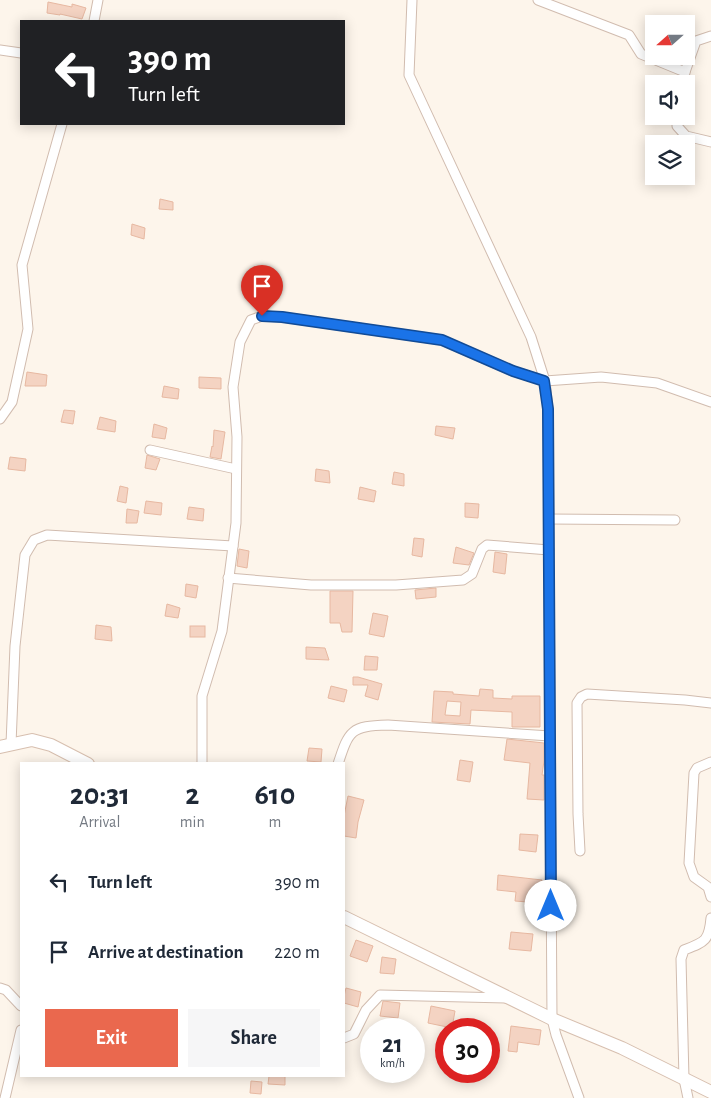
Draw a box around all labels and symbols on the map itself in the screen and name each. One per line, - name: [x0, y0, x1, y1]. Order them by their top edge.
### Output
- north arrow: [645, 15, 695, 65]
- pin: [241, 265, 283, 316]
- position arrow: [524, 879, 576, 931]
- speed limit sign: 30: [435, 1018, 500, 1083]

